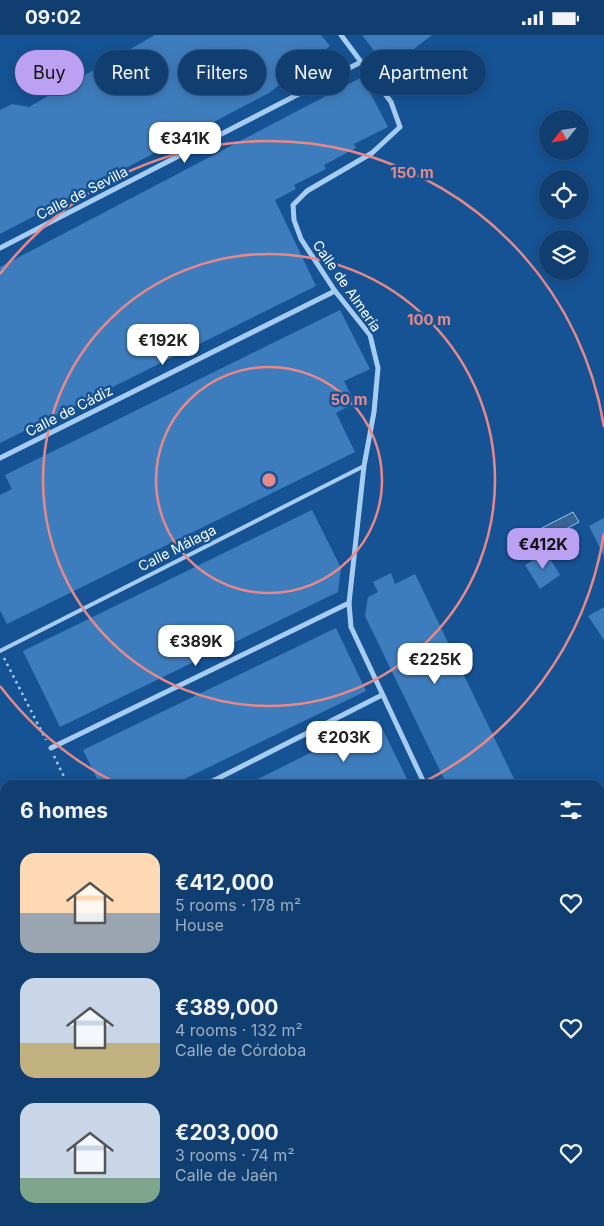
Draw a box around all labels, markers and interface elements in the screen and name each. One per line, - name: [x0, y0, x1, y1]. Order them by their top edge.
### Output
- text: 09:02: [25, 6, 81, 29]
- chip: Buy: [15, 50, 84, 95]
- chip: Rent: [94, 50, 168, 95]
- chip: Filters: [178, 50, 266, 95]
- chip: New: [276, 50, 350, 95]
- chip: Apartment: [360, 50, 486, 95]
- north arrow: [539, 110, 589, 160]
- map controls: [539, 110, 589, 280]
- pin: €341K: [150, 121, 220, 164]
- text: €341K: [160, 128, 210, 148]
- street label: Calle de Sevilla: [33, 162, 130, 223]
- text: 150 m: [390, 163, 434, 182]
- button: locate: [539, 170, 589, 220]
- button: layers: [539, 230, 589, 280]
- street label: Calle de Almería: [310, 237, 385, 335]
- text: 100 m: [407, 310, 451, 329]
- pin: €192K: [128, 323, 198, 366]
- text: €192K: [138, 330, 188, 350]
- street label: Calle de Cádiz: [22, 381, 115, 440]
- text: 50 m: [331, 390, 367, 409]
- centre of rings: [260, 471, 278, 489]
- street label: Calle Málaga: [135, 521, 219, 574]
- pin: €412K: [508, 527, 578, 570]
- text: €412K: [518, 534, 568, 554]
- pin: €389K: [161, 625, 231, 667]
- text: €389K: [169, 631, 223, 651]
- pin: €225K: [400, 643, 470, 685]
- text: €225K: [409, 649, 461, 669]
- pin: €203K: [309, 721, 379, 763]
- text: €203K: [317, 727, 371, 747]
- icon: filters: [557, 796, 585, 824]
- text: 6 homes: [20, 798, 108, 823]
- text: €412,000: [175, 870, 274, 895]
- icon: home: [60, 873, 120, 933]
- icon: heart: [557, 889, 585, 917]
- text: 5 rooms · 178 m²: [175, 895, 301, 915]
- text: House: [175, 915, 224, 935]
- text: €389,000: [175, 995, 279, 1020]
- icon: home: [60, 998, 120, 1058]
- icon: heart: [557, 1014, 585, 1042]
- text: 4 rooms · 132 m²: [175, 1020, 303, 1040]
- text: Calle de Córdoba: [175, 1040, 306, 1060]
- text: €203,000: [175, 1120, 279, 1145]
- icon: home: [60, 1123, 120, 1183]
- icon: heart: [557, 1139, 585, 1167]
- text: 3 rooms · 74 m²: [175, 1145, 294, 1165]
- text: Calle de Jaén: [175, 1165, 278, 1185]

